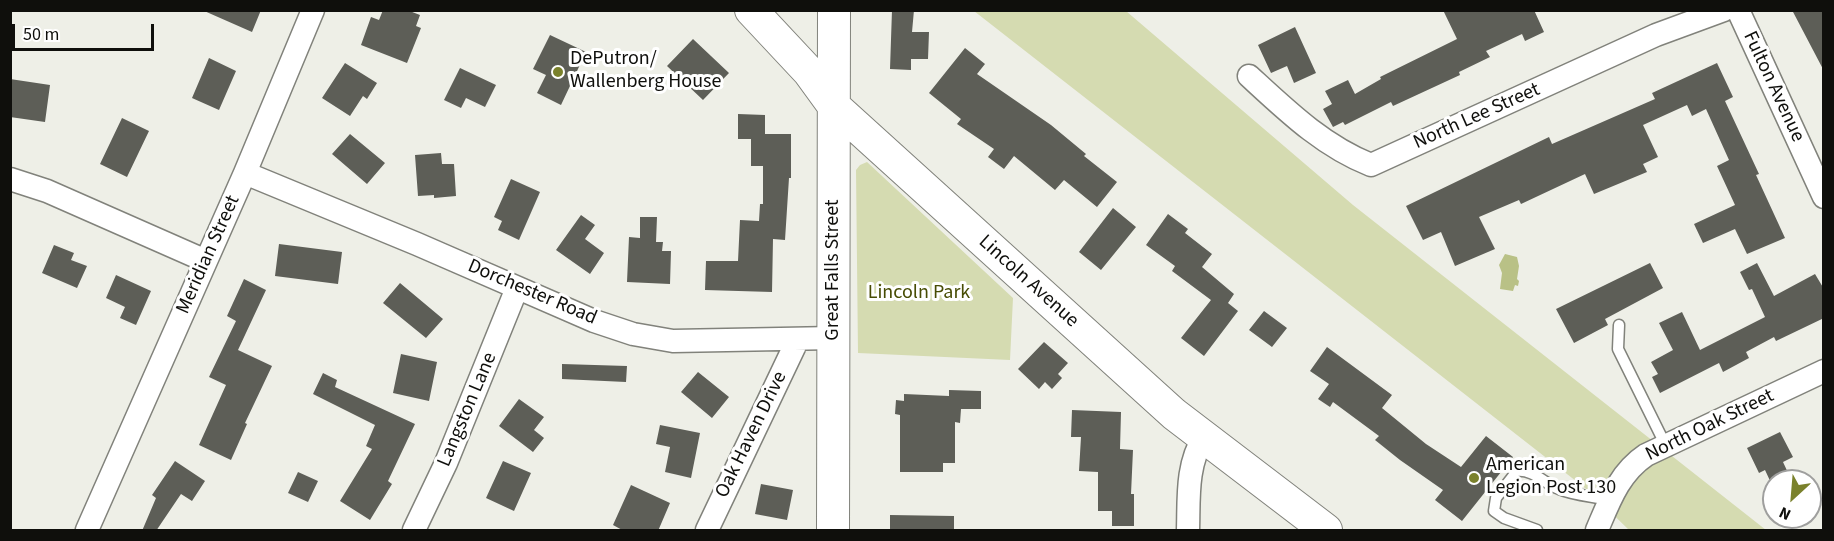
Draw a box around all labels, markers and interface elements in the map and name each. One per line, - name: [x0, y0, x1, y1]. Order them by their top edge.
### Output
- scale bar: [15, 12, 158, 50]
- text: 50 m: [23, 22, 59, 47]
- street label: Fulton Avenue: [1737, 28, 1809, 146]
- place label: DePutron/ Wallenberg House: [570, 48, 721, 95]
- marker: DePutron/ Wallenberg House: [551, 65, 565, 79]
- street label: North Lee Street: [1410, 78, 1544, 156]
- street label: Meridian Street: [172, 192, 246, 318]
- street label: Great Falls Street: [822, 199, 846, 341]
- street label: Lincoln Avenue: [973, 231, 1083, 333]
- street label: Dorchester Road: [464, 255, 600, 331]
- park label: Lincoln Park: [868, 282, 970, 306]
- street label: Langston Lane: [433, 349, 503, 471]
- street label: Oak Haven Drive: [711, 368, 793, 502]
- street label: North Oak Street: [1642, 385, 1778, 467]
- place label: American Legion Post 130: [1486, 454, 1616, 501]
- north arrow: [1762, 469, 1822, 529]
- marker: American Legion Post 130: [1467, 471, 1481, 485]
- text: N: [1775, 501, 1795, 526]

